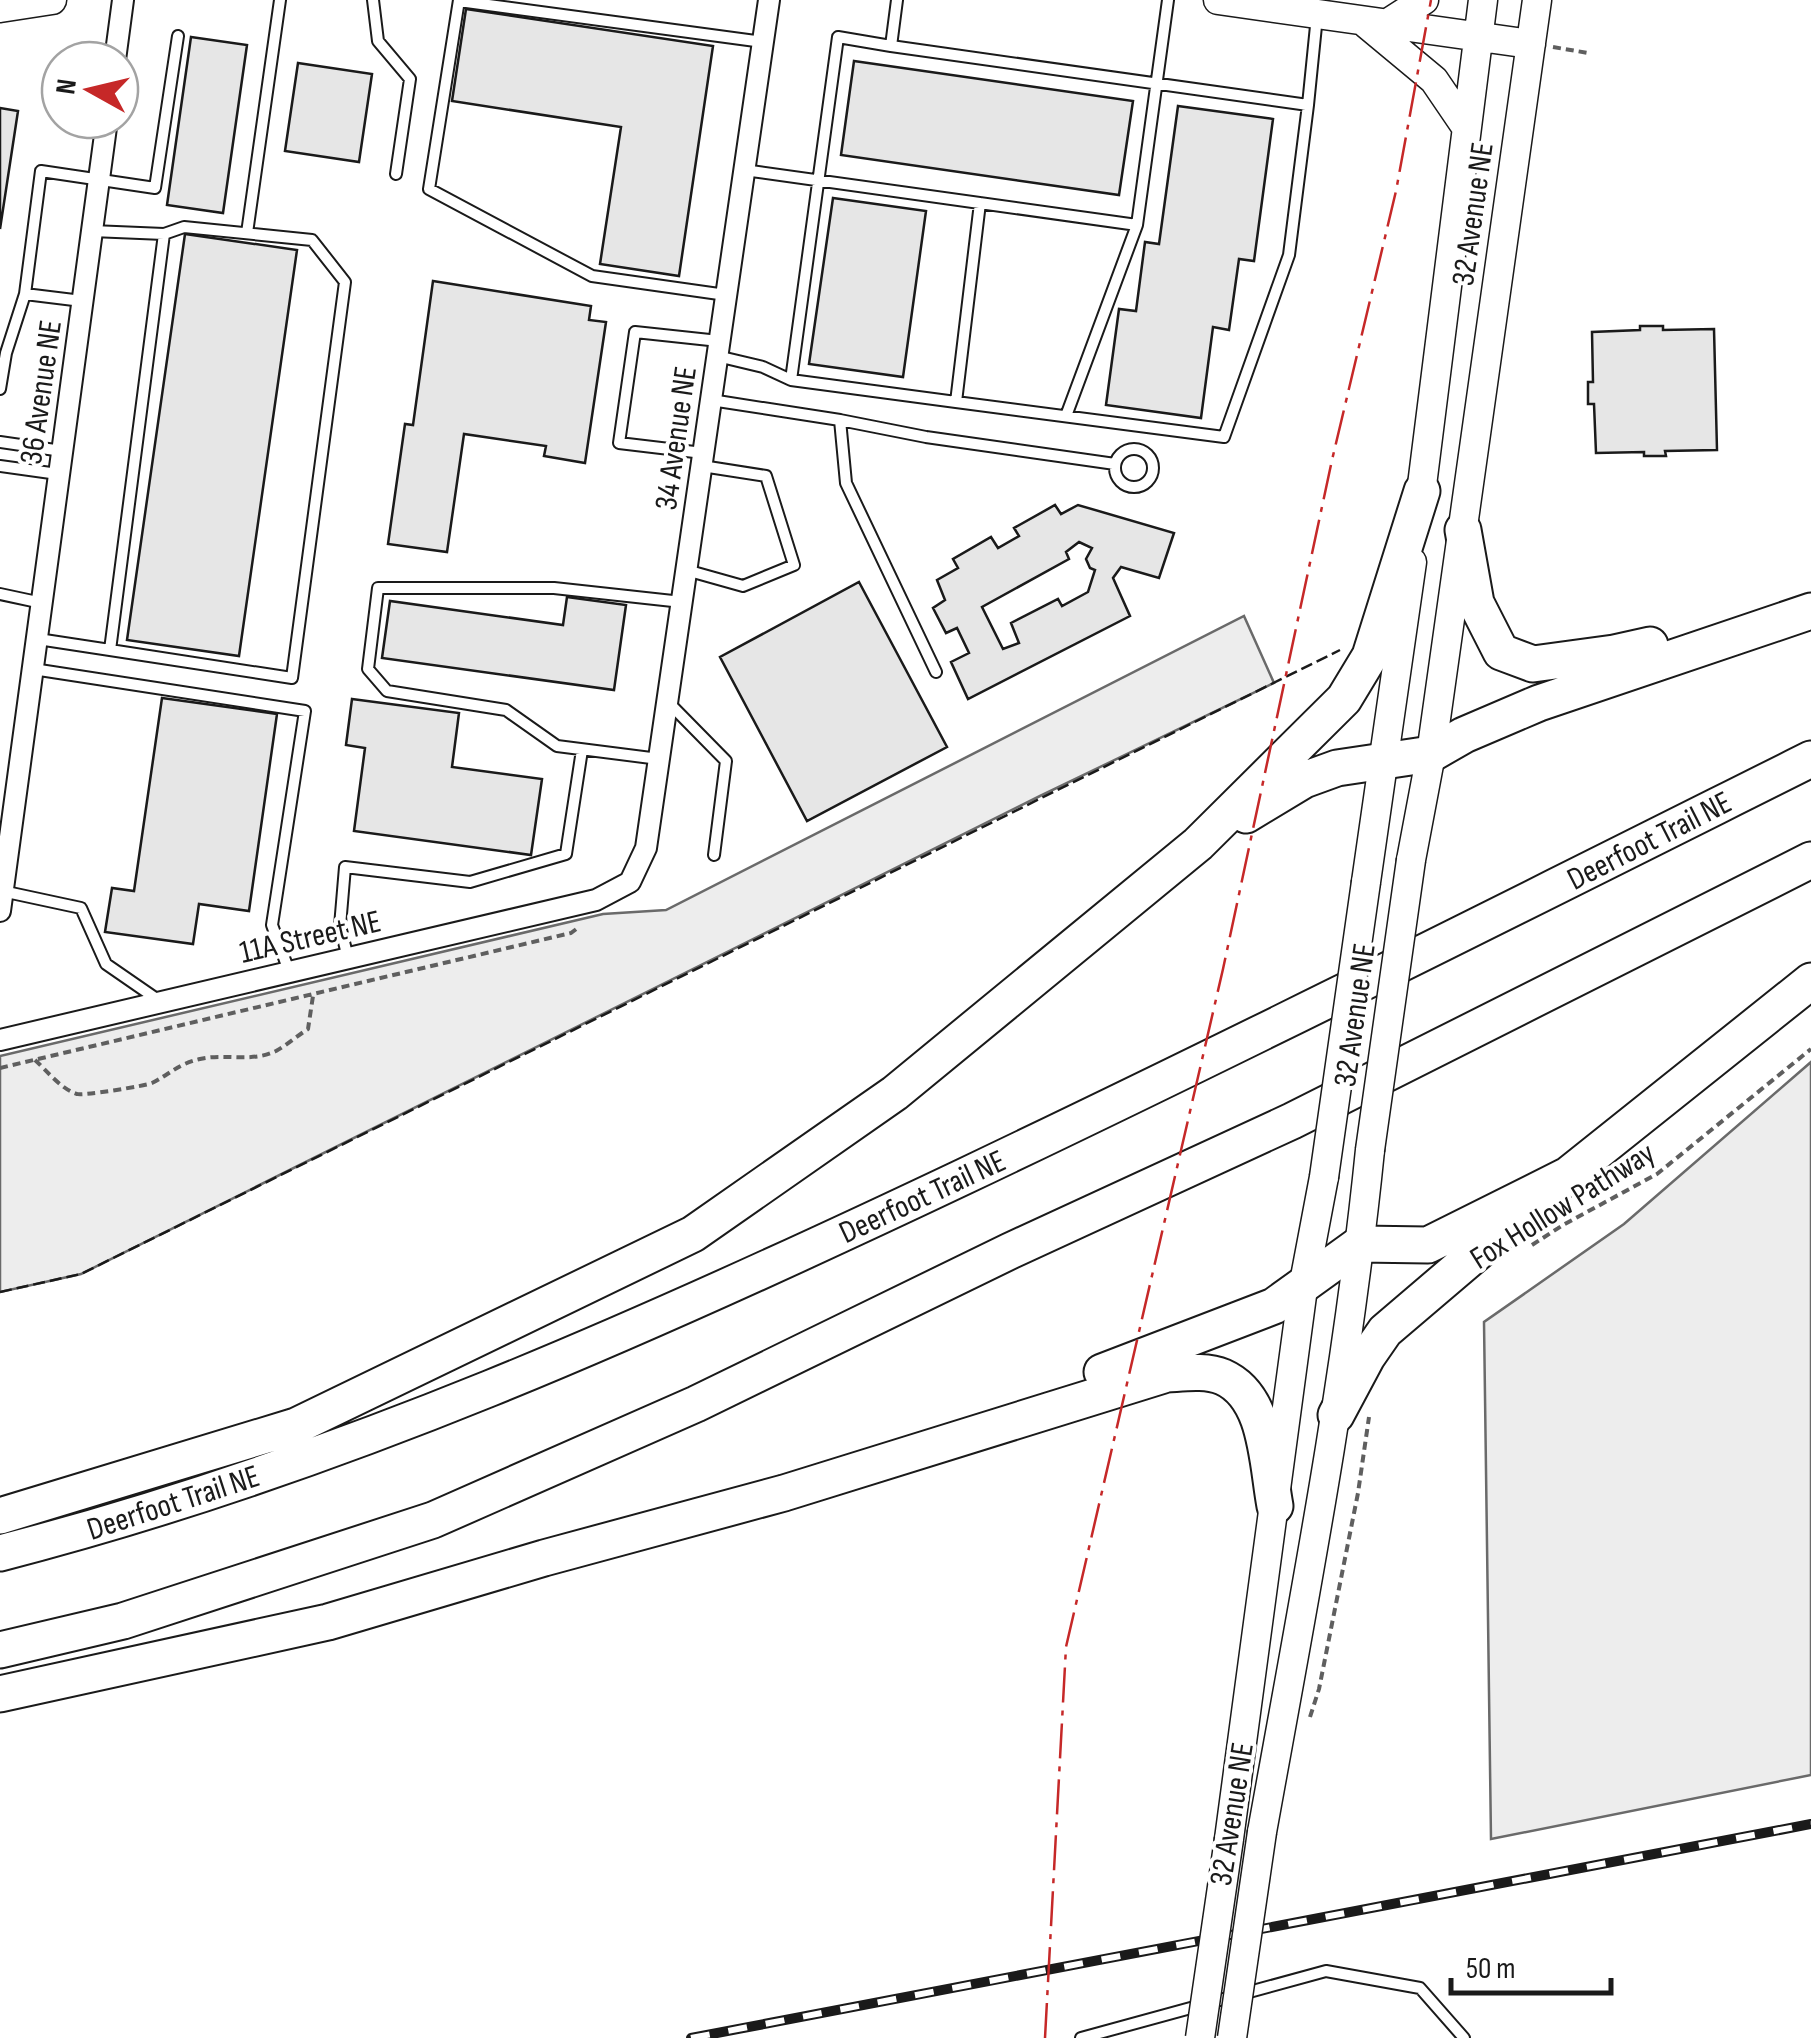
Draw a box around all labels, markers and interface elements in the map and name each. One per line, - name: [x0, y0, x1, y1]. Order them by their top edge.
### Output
- north arrow: [40, 40, 140, 140]
- text: N: [49, 77, 84, 96]
- street label: 32 Avenue NE: [1444, 140, 1503, 288]
- street label: 36 Avenue NE: [12, 318, 71, 467]
- street label: 34 Avenue NE: [647, 364, 706, 513]
- street label: Deerfoot Trail NE: [1561, 783, 1738, 899]
- street label: 11A Street NE: [236, 902, 385, 973]
- street label: 32 Avenue NE: [1326, 941, 1385, 1089]
- street label: Fox Hollow Pathway: [1463, 1134, 1662, 1279]
- street label: Deerfoot Trail NE: [833, 1142, 1012, 1253]
- street label: Deerfoot Trail NE: [82, 1457, 265, 1550]
- street label: 32 Avenue NE: [1202, 1740, 1263, 1889]
- scale bar: [1451, 1933, 1611, 1995]
- text: 50 m: [1466, 1951, 1515, 1987]

